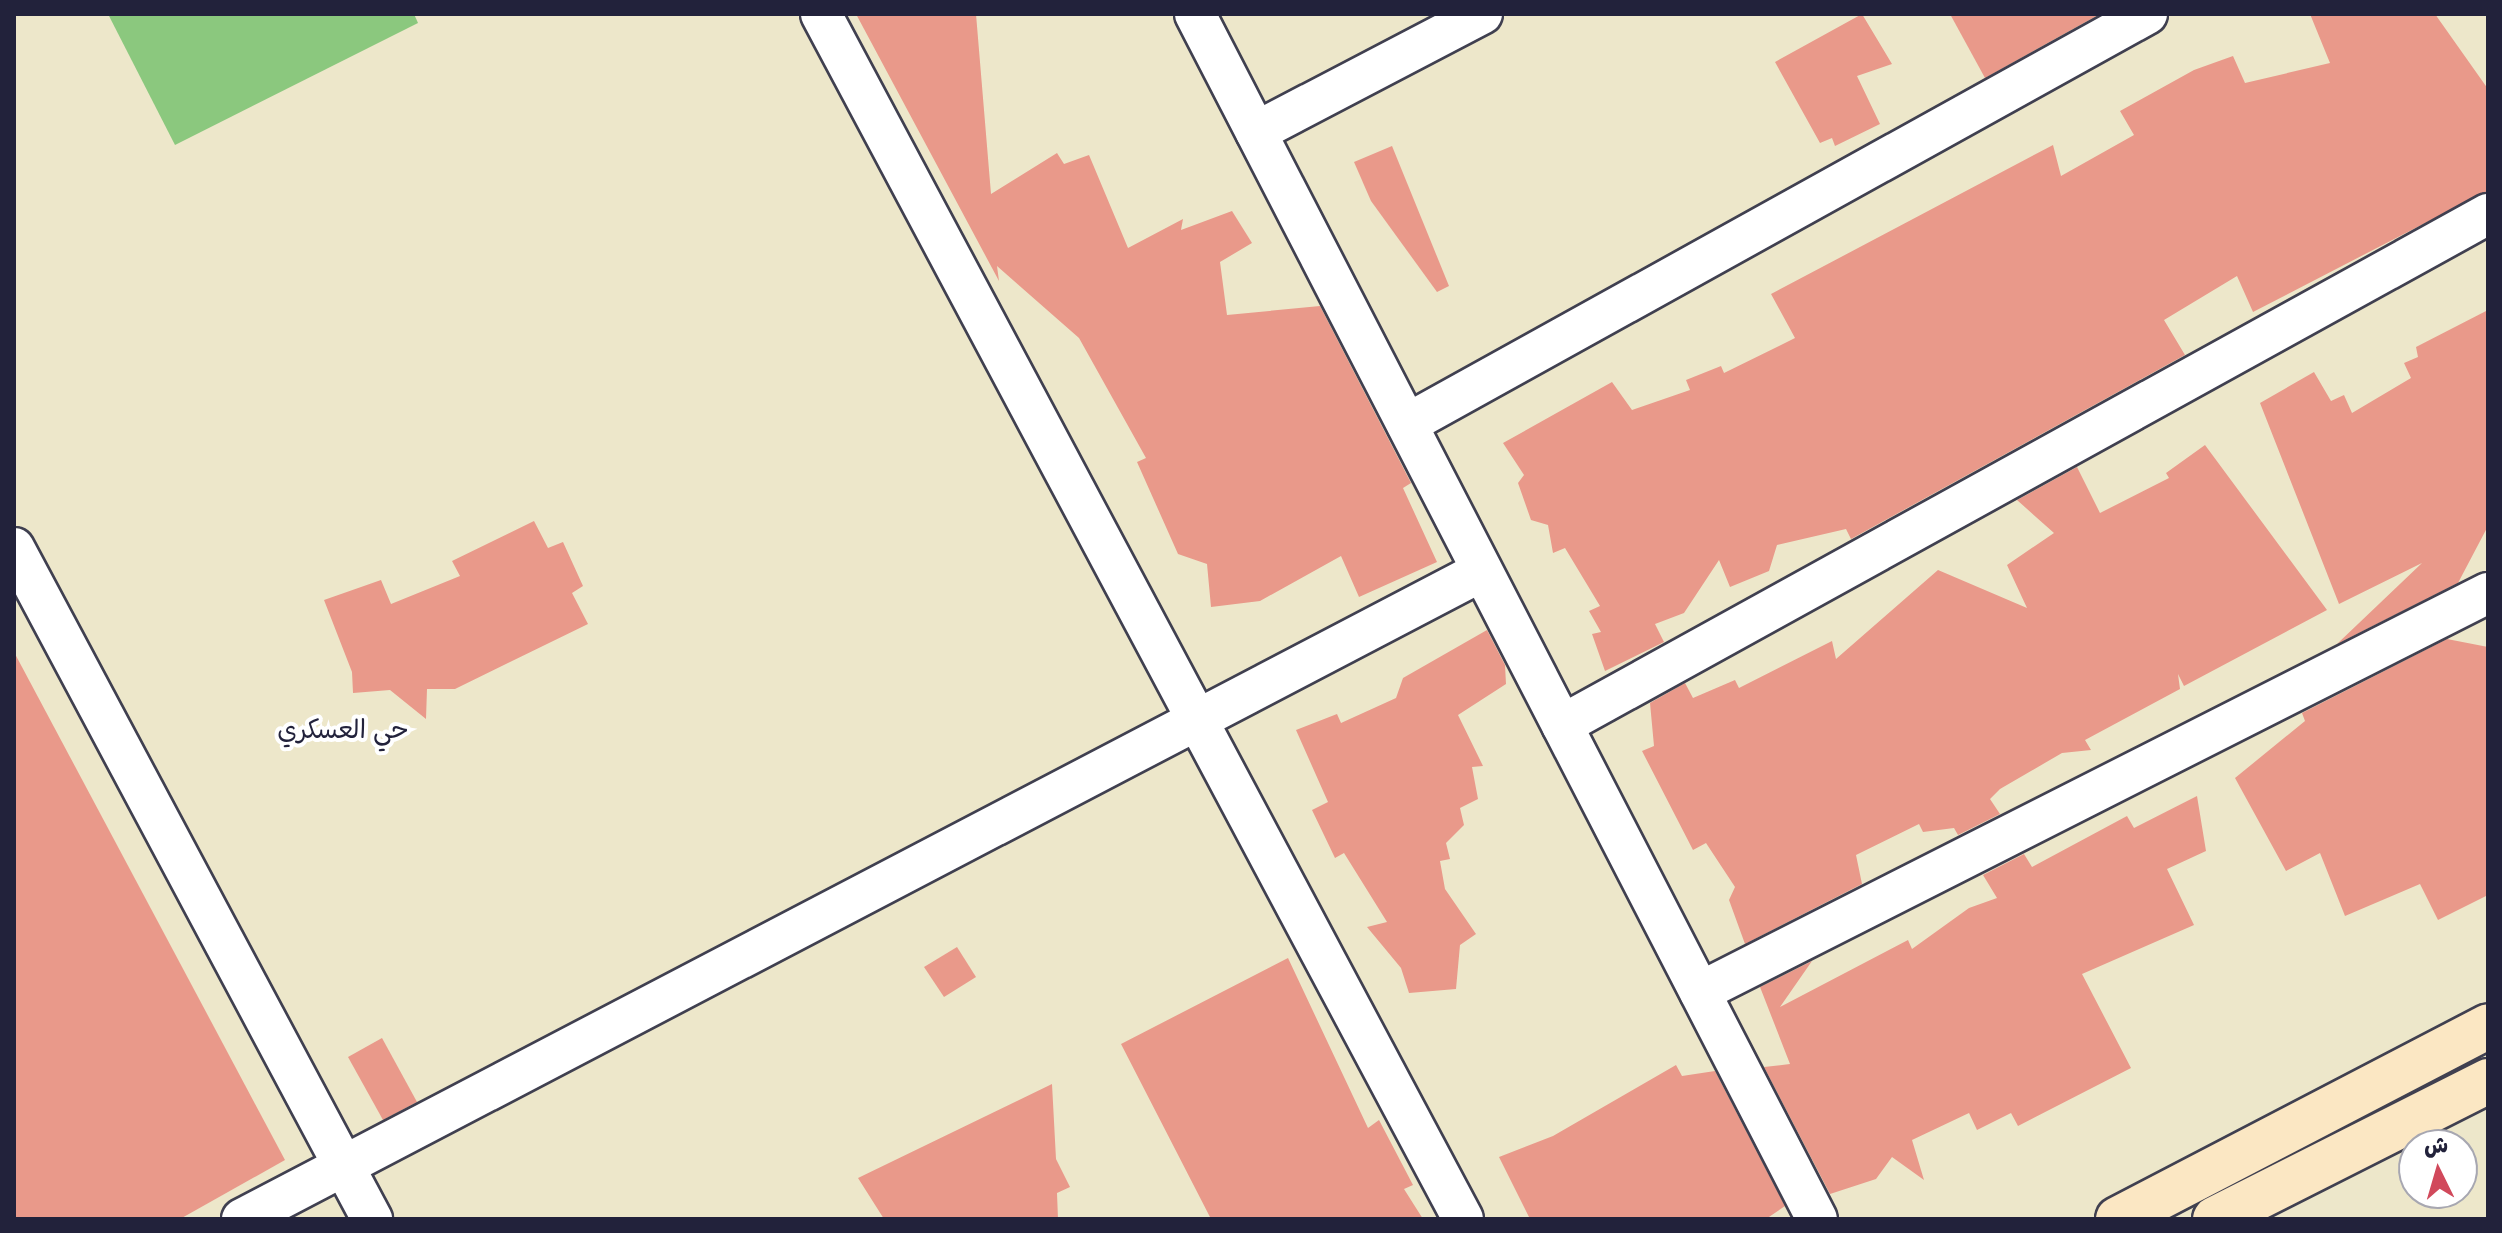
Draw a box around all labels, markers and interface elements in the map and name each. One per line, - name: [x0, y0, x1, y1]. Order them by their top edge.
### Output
- district label: حي العسكري: [277, 716, 409, 748]
- north arrow: [2398, 1129, 2478, 1209]
- text: ش: [2423, 1132, 2449, 1162]

